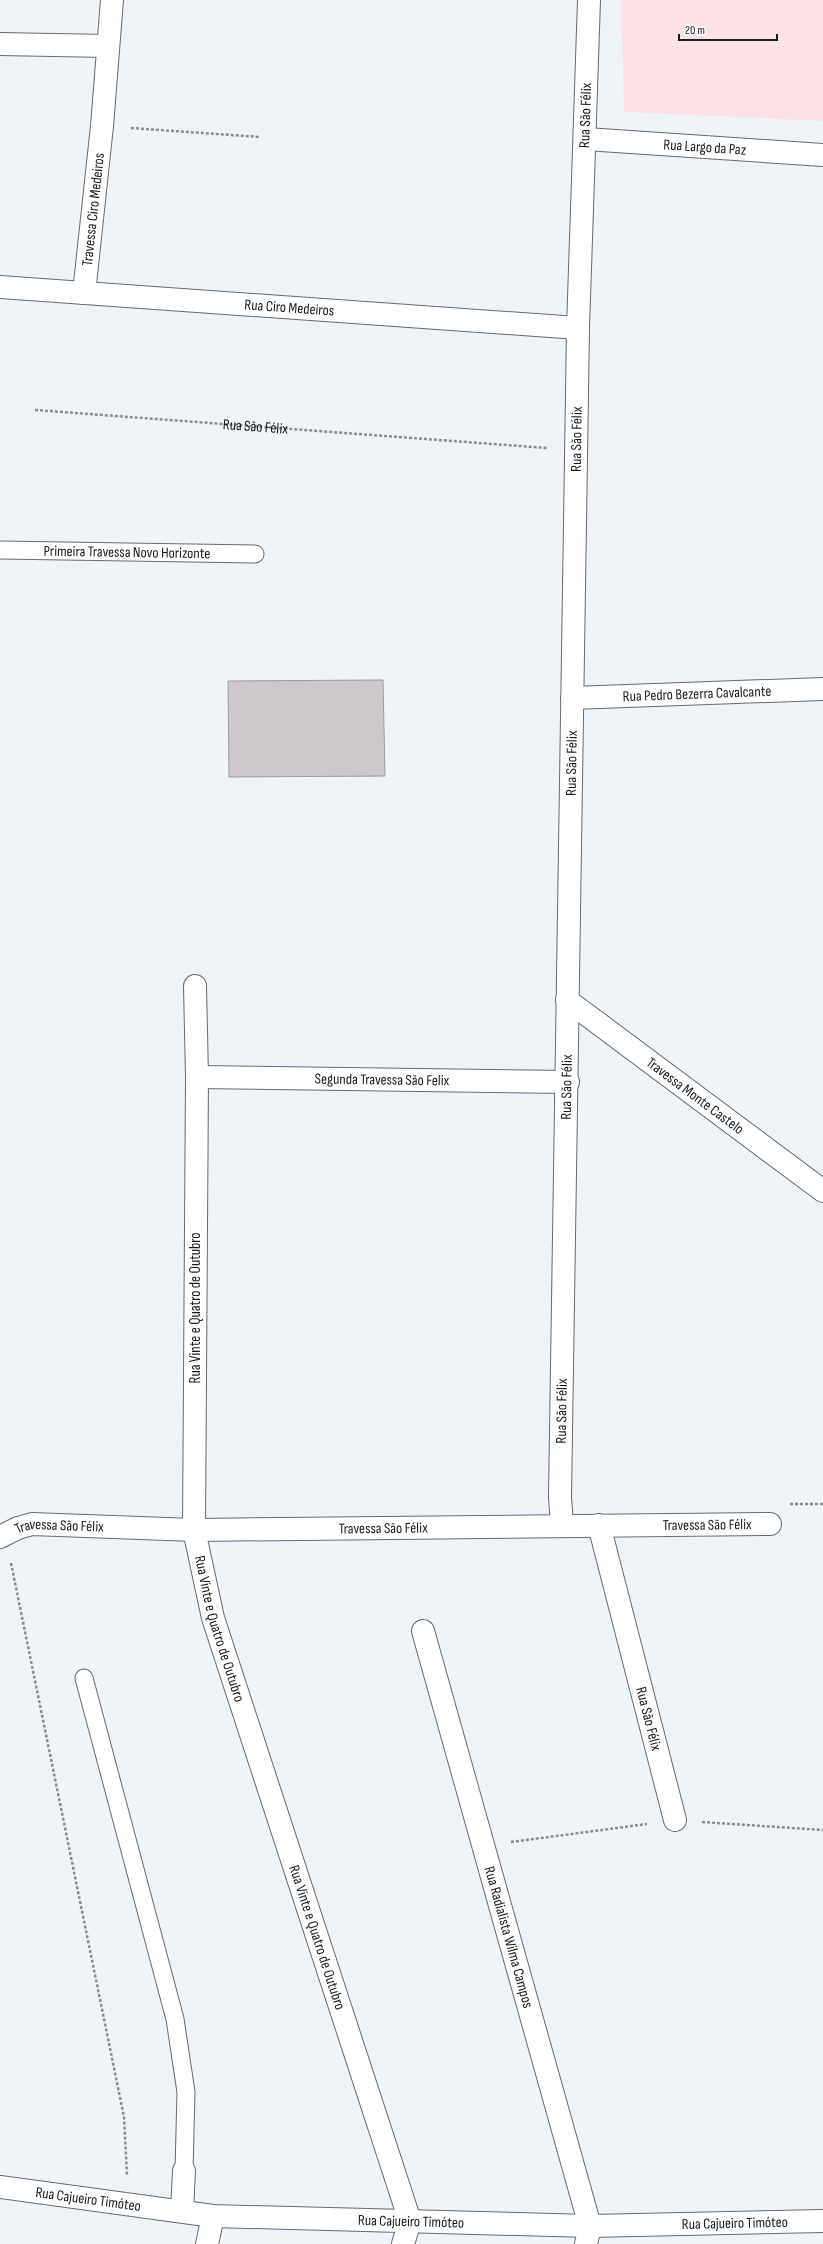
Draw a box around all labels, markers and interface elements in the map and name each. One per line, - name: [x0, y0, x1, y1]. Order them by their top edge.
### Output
- scale bar: [679, 16, 777, 42]
- text: 20 m: [685, 23, 705, 38]
- street label: Rua São Félix: [575, 82, 596, 148]
- street label: Rua Largo da Paz: [663, 135, 747, 160]
- street label: Travessa Ciro Medeiros: [78, 152, 109, 267]
- street label: Rua Ciro Medeiros: [244, 295, 335, 321]
- street label: Rua São Félix: [567, 406, 587, 472]
- street label: Rua São Félix: [222, 415, 289, 439]
- street label: Primeira Travessa Novo Horizonte: [43, 542, 211, 563]
- street label: Rua Pedro Bezerra Cavalcante: [622, 682, 772, 706]
- street label: Rua São Félix: [562, 730, 582, 796]
- street label: Travessa Monte Castelo: [642, 1053, 748, 1139]
- street label: Rua São Félix: [557, 1054, 577, 1120]
- street label: Segunda Travessa São Felix: [315, 1070, 450, 1090]
- street label: Rua Vinte e Quatro de Outubro: [186, 1232, 205, 1384]
- street label: Rua São Félix: [552, 1378, 572, 1444]
- street label: Travessa São Félix: [12, 1515, 104, 1538]
- street label: Travessa São Félix: [663, 1515, 752, 1535]
- street label: Travessa São Félix: [339, 1519, 428, 1538]
- street label: Rua Vinte e Quatro de Outubro: [190, 1554, 249, 1704]
- street label: Rua São Félix: [631, 1685, 666, 1753]
- street label: Rua Vinte e Quatro de Outubro: [284, 1863, 349, 2012]
- street label: Rua Radialista Wilma Campos: [480, 1864, 537, 2010]
- street label: Rua Cajueiro Timóteo: [34, 2183, 142, 2216]
- street label: Rua Cajueiro Timóteo: [358, 2211, 464, 2233]
- street label: Rua Cajueiro Timóteo: [682, 2213, 788, 2234]

